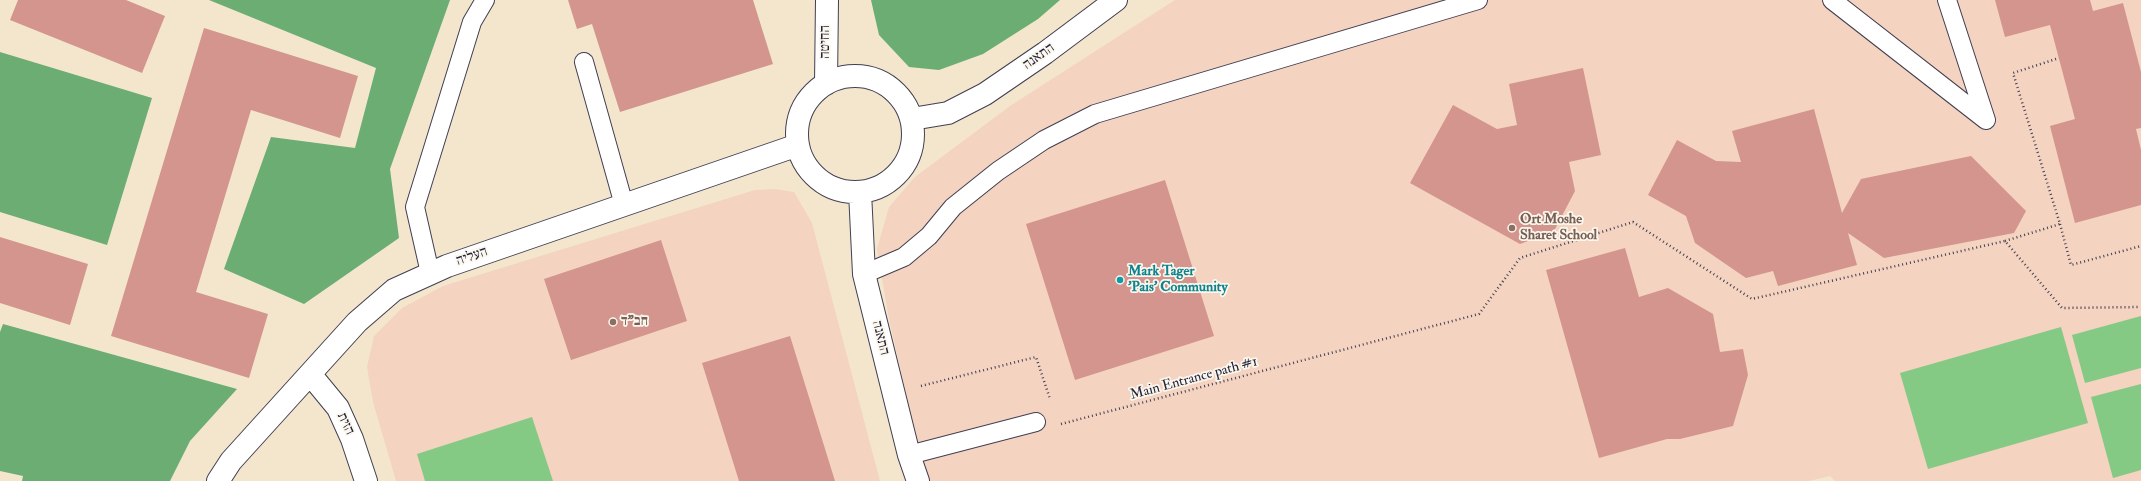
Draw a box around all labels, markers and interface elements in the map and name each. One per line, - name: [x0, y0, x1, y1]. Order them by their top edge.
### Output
- street label: החיטה: [818, 25, 834, 59]
- street label: התאנה: [1020, 40, 1058, 74]
- place label: Ort Moshe Sharet School: [1520, 212, 1597, 244]
- marker: Ort Moshe Sharet School: [1507, 223, 1517, 233]
- street label: העליה: [454, 244, 490, 270]
- place label: Mark Tager 'Pais' Community: [1128, 264, 1228, 296]
- marker: Mark Tager 'Pais' Community: [1115, 275, 1125, 285]
- place label: חב"ד: [621, 314, 648, 330]
- marker: חב"ד: [608, 317, 618, 327]
- street label: התאנה: [868, 319, 892, 357]
- street label: Main Entrance path #1: [1128, 354, 1260, 404]
- street label: הזית: [333, 410, 357, 438]

